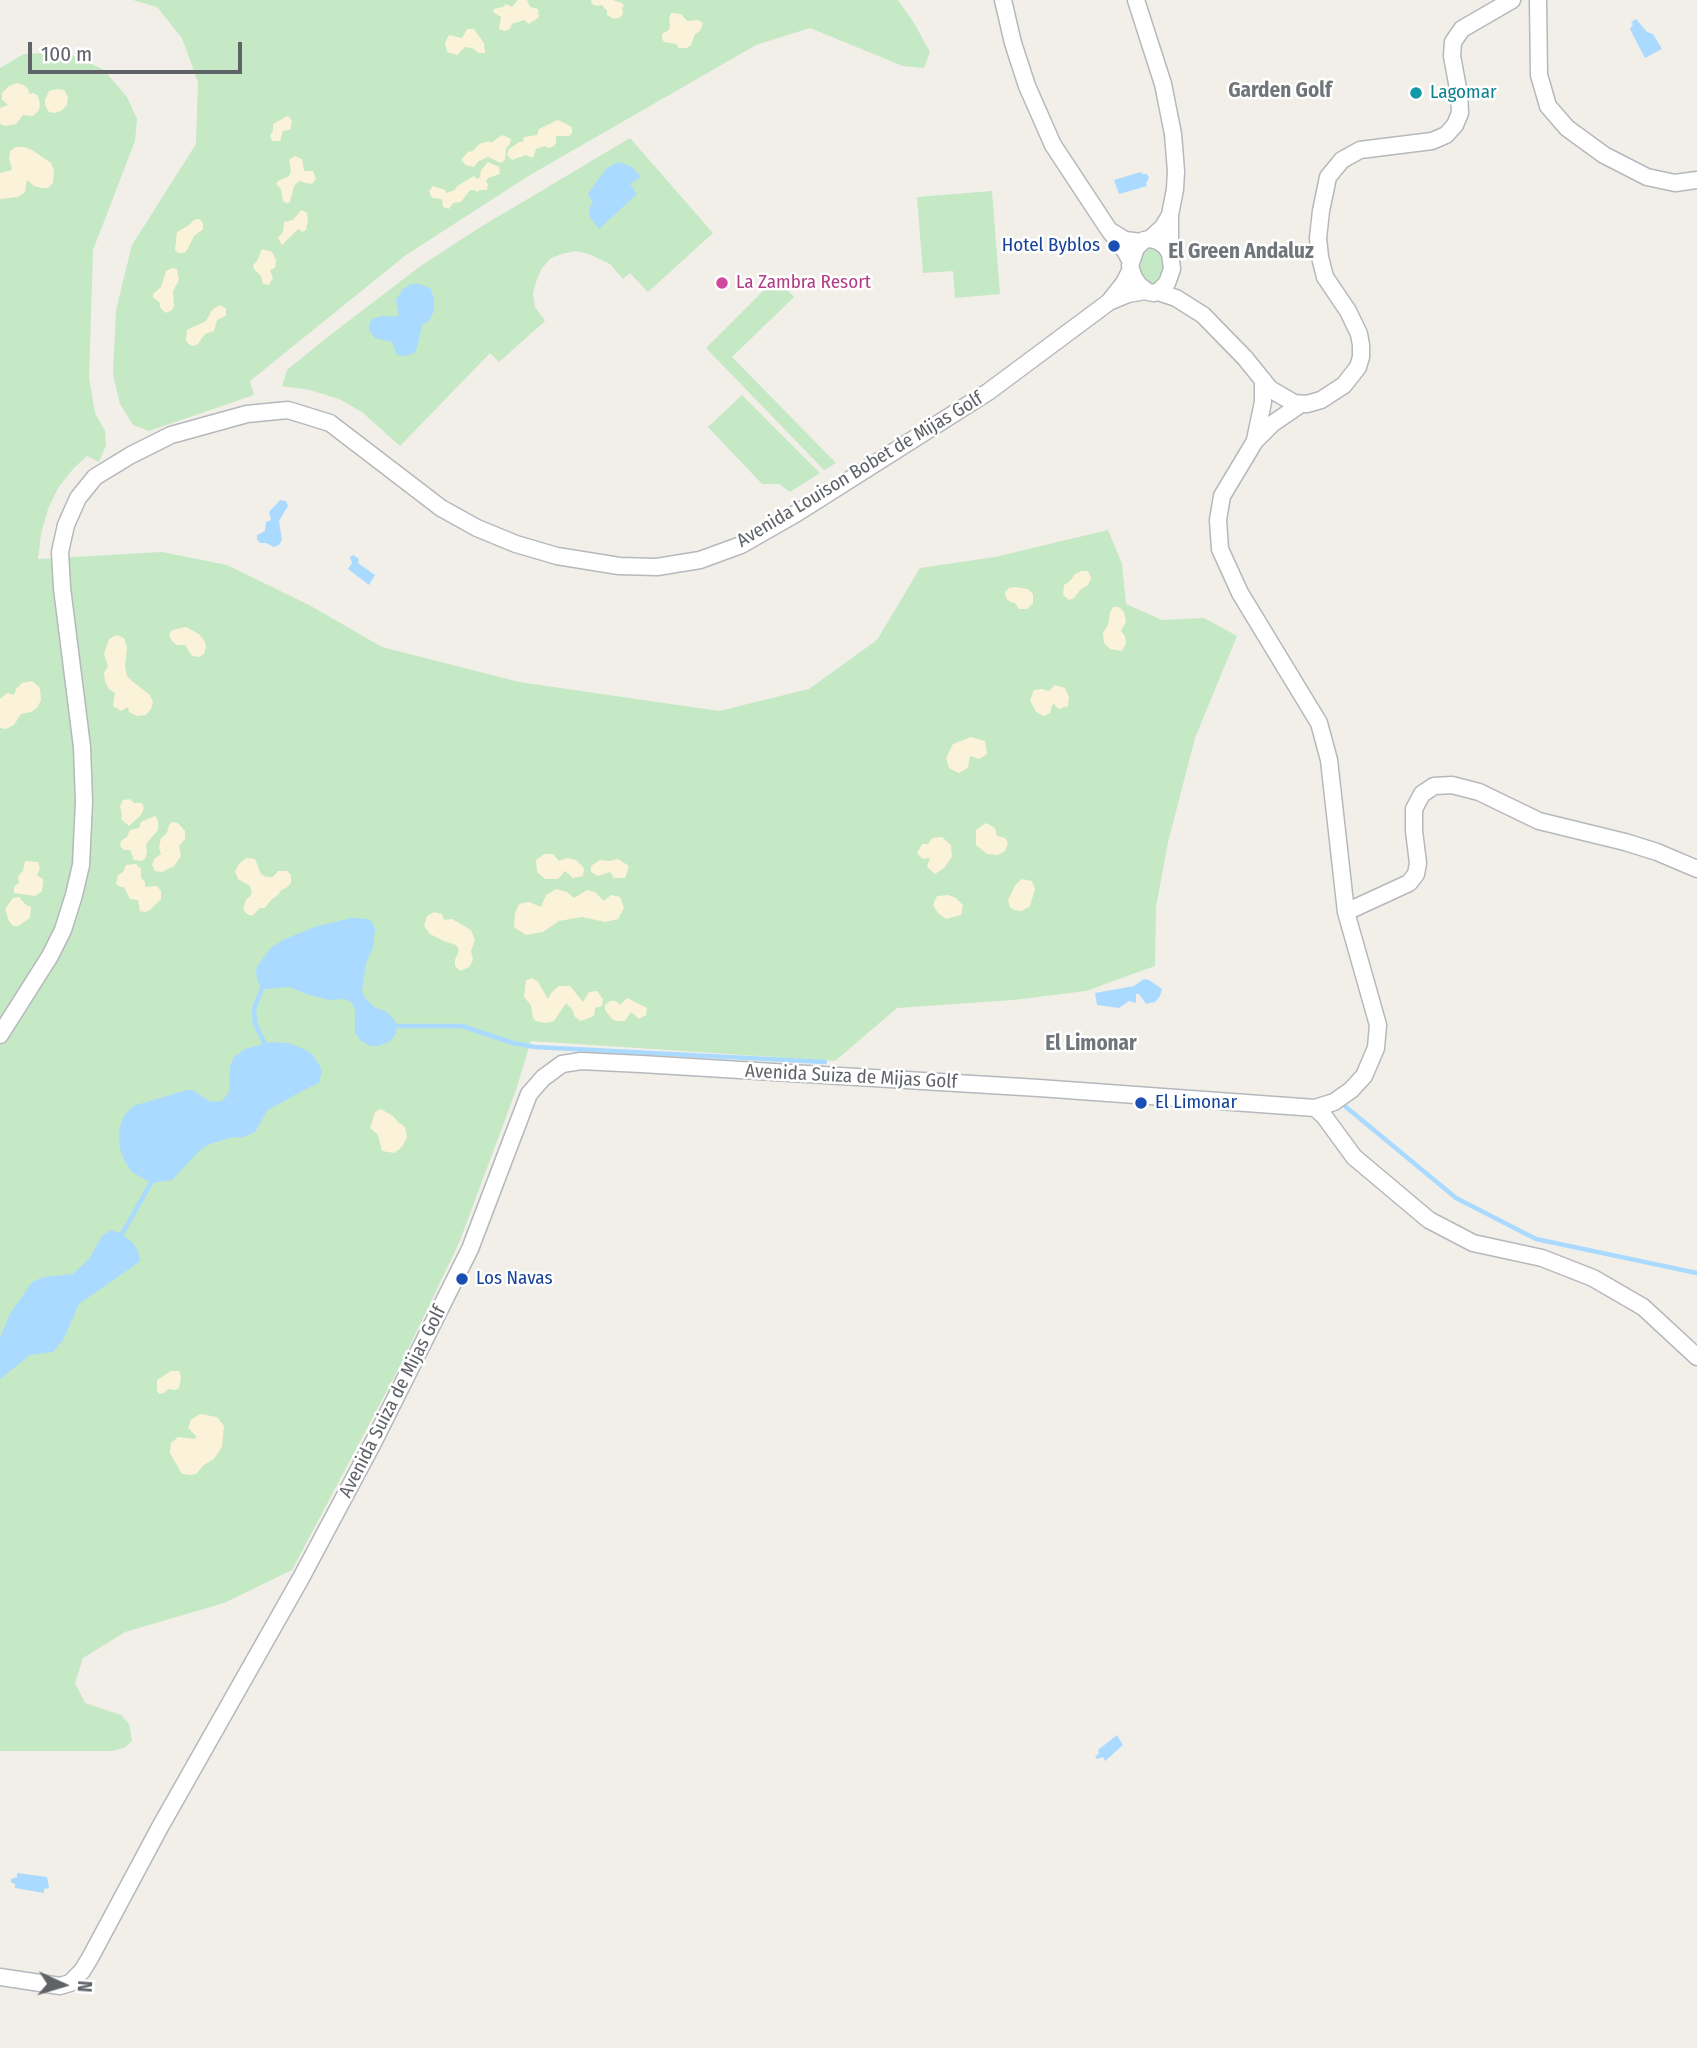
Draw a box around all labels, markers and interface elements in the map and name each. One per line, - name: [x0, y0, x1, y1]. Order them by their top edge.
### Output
- scale bar: [32, 28, 245, 72]
- text: 100 m: [41, 41, 92, 67]
- district label: Garden Golf: [1228, 78, 1332, 104]
- place label: Lagomar: [1430, 82, 1497, 104]
- marker: Lagomar: [1408, 85, 1424, 101]
- place label: Hotel Byblos: [1002, 235, 1100, 257]
- marker: Hotel Byblos: [1106, 238, 1122, 254]
- district label: El Green Andaluz: [1168, 239, 1314, 265]
- place label: La Zambra Resort: [736, 272, 871, 294]
- marker: La Zambra Resort: [714, 275, 730, 291]
- street label: Avenida Louison Bobet de Mijas Golf: [733, 387, 987, 553]
- district label: El Limonar: [1045, 1031, 1137, 1057]
- street label: Avenida Suiza de Mijas Golf: [744, 1060, 958, 1094]
- place label: El Limonar: [1155, 1092, 1237, 1114]
- marker: El Limonar: [1133, 1095, 1149, 1111]
- place label: Los Navas: [476, 1268, 553, 1290]
- marker: Los Navas: [454, 1271, 470, 1287]
- street label: Avenida Suiza de Mijas Golf: [335, 1302, 451, 1502]
- north arrow: [28, 1950, 98, 2020]
- text: N: [73, 1980, 96, 1993]

